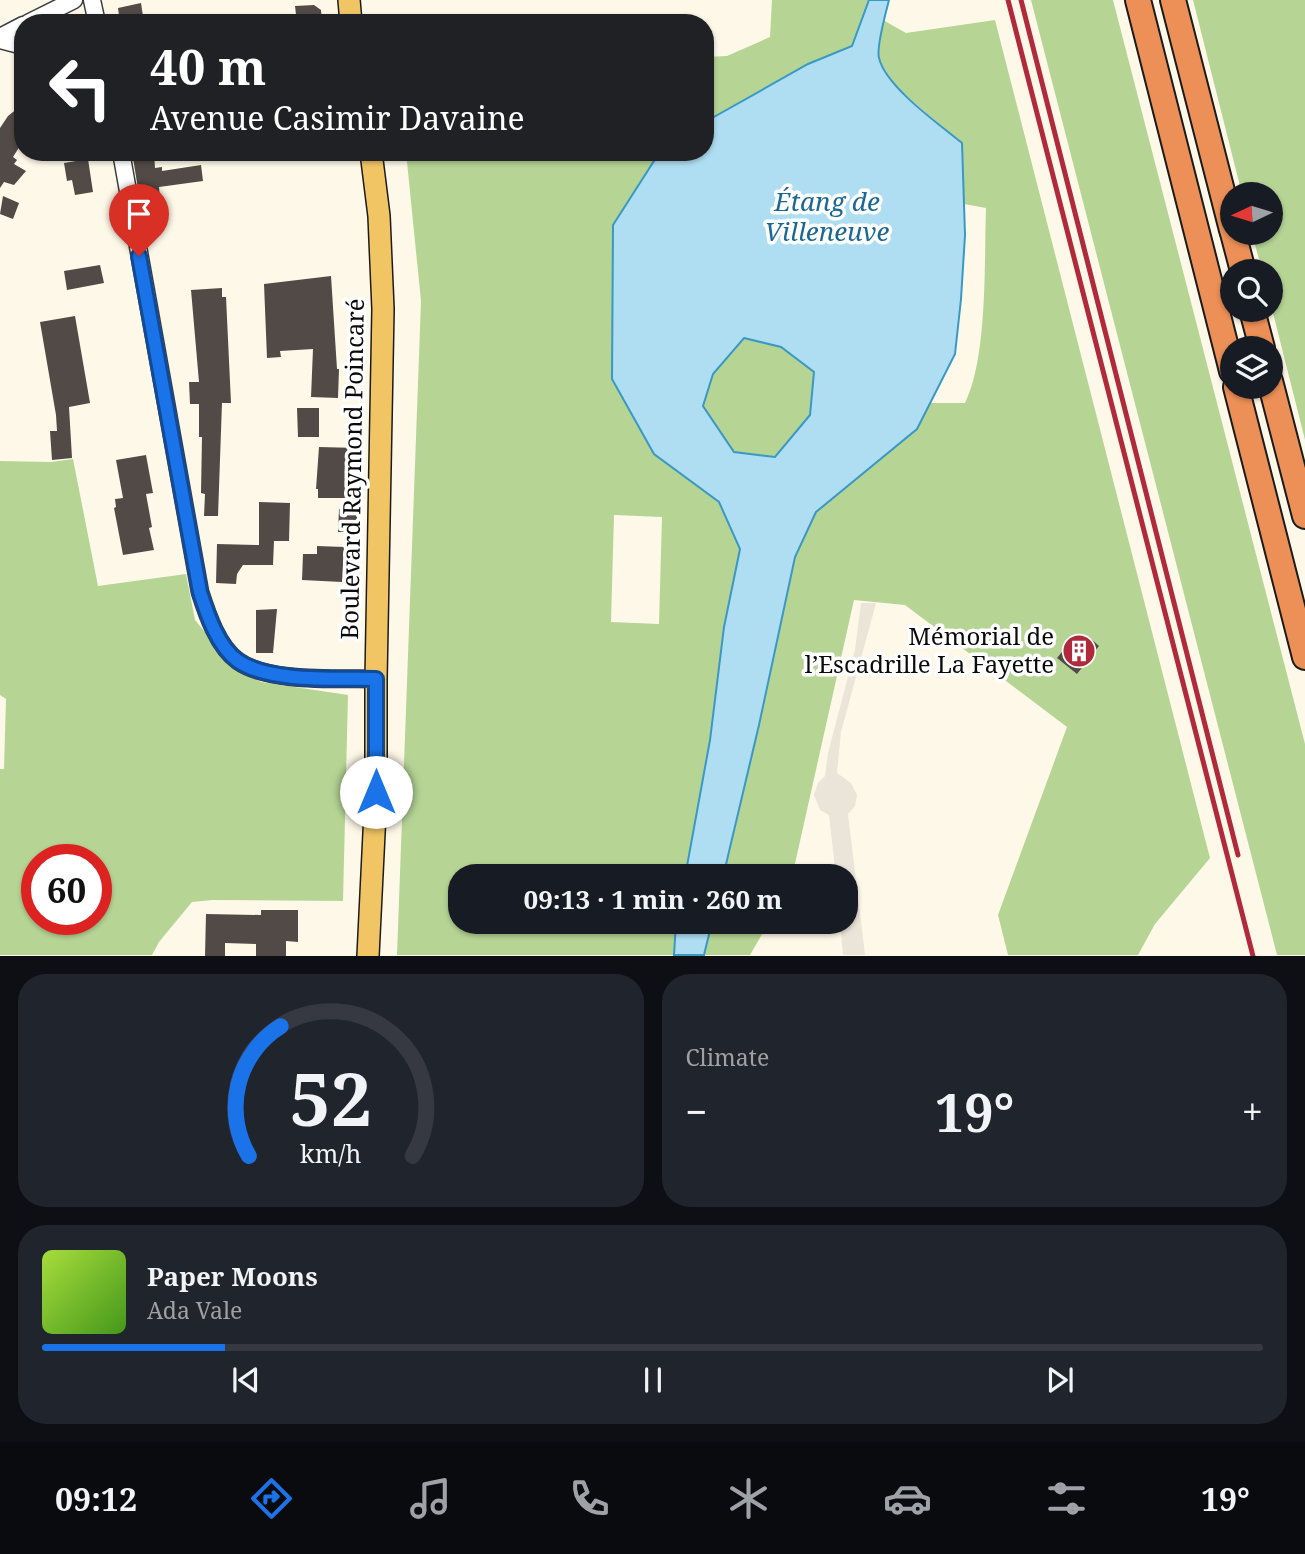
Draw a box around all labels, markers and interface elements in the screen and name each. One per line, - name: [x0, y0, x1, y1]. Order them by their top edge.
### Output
- text: 40 m: [150, 33, 266, 99]
- icon: left: [35, 42, 126, 133]
- text: Avenue Casimir Davaine: [150, 96, 525, 139]
- north arrow: [1220, 182, 1283, 245]
- map controls: [1220, 182, 1283, 399]
- water label: Étang de Villeneuve: [765, 183, 890, 249]
- pin: [109, 184, 169, 256]
- icon: arrive: [120, 195, 158, 233]
- button: search: [1220, 259, 1283, 322]
- street label: Boulevard Raymond Poincaré: [332, 298, 371, 640]
- button: layers: [1220, 336, 1283, 399]
- place label: Mémorial de l’Escadrille La Fayette: [805, 619, 1054, 680]
- building icon: Mémorial de l’Escadrille La Fayette: [1060, 632, 1098, 670]
- position arrow: [339, 755, 413, 829]
- speed limit sign: 60: [21, 844, 112, 935]
- text: 09:13 · 1 min · 260 m: [523, 881, 783, 917]
- text: Climate: [686, 1041, 769, 1073]
- text: 52: [290, 1049, 372, 1148]
- text: 19°: [935, 1076, 1014, 1147]
- text: −: [686, 1085, 708, 1137]
- text: +: [1242, 1085, 1263, 1137]
- text: km/h: [300, 1136, 362, 1170]
- text: Paper Moons: [147, 1258, 318, 1294]
- text: Ada Vale: [147, 1294, 242, 1326]
- icon: previous: [227, 1361, 265, 1399]
- icon: pause: [634, 1361, 672, 1399]
- icon: next: [1041, 1361, 1079, 1399]
- icon: directions: [247, 1474, 296, 1523]
- icon: music: [406, 1474, 455, 1523]
- icon: phone: [565, 1474, 614, 1523]
- icon: climate: [724, 1474, 773, 1523]
- icon: car: [883, 1474, 932, 1523]
- icon: filters: [1042, 1474, 1091, 1523]
- text: 09:12: [55, 1477, 137, 1520]
- text: 19°: [1201, 1477, 1250, 1520]

